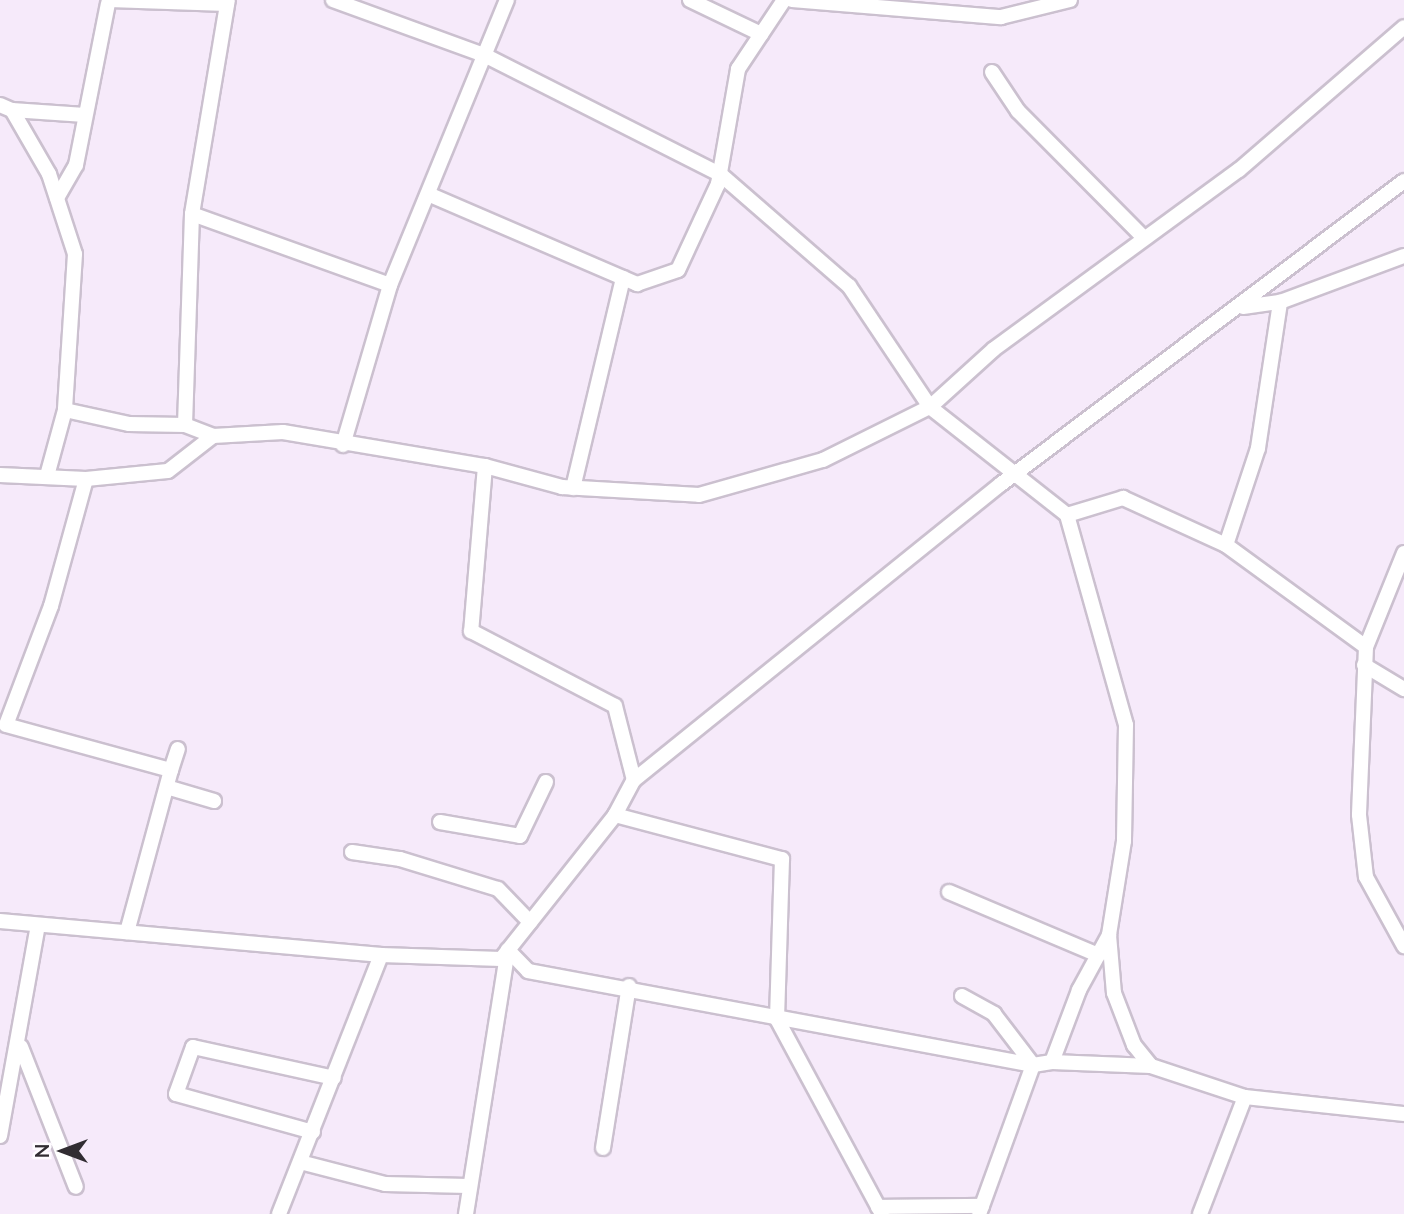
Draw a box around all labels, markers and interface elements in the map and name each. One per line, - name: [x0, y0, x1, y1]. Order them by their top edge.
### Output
- north arrow: [28, 1116, 98, 1186]
- text: N: [30, 1144, 53, 1158]

